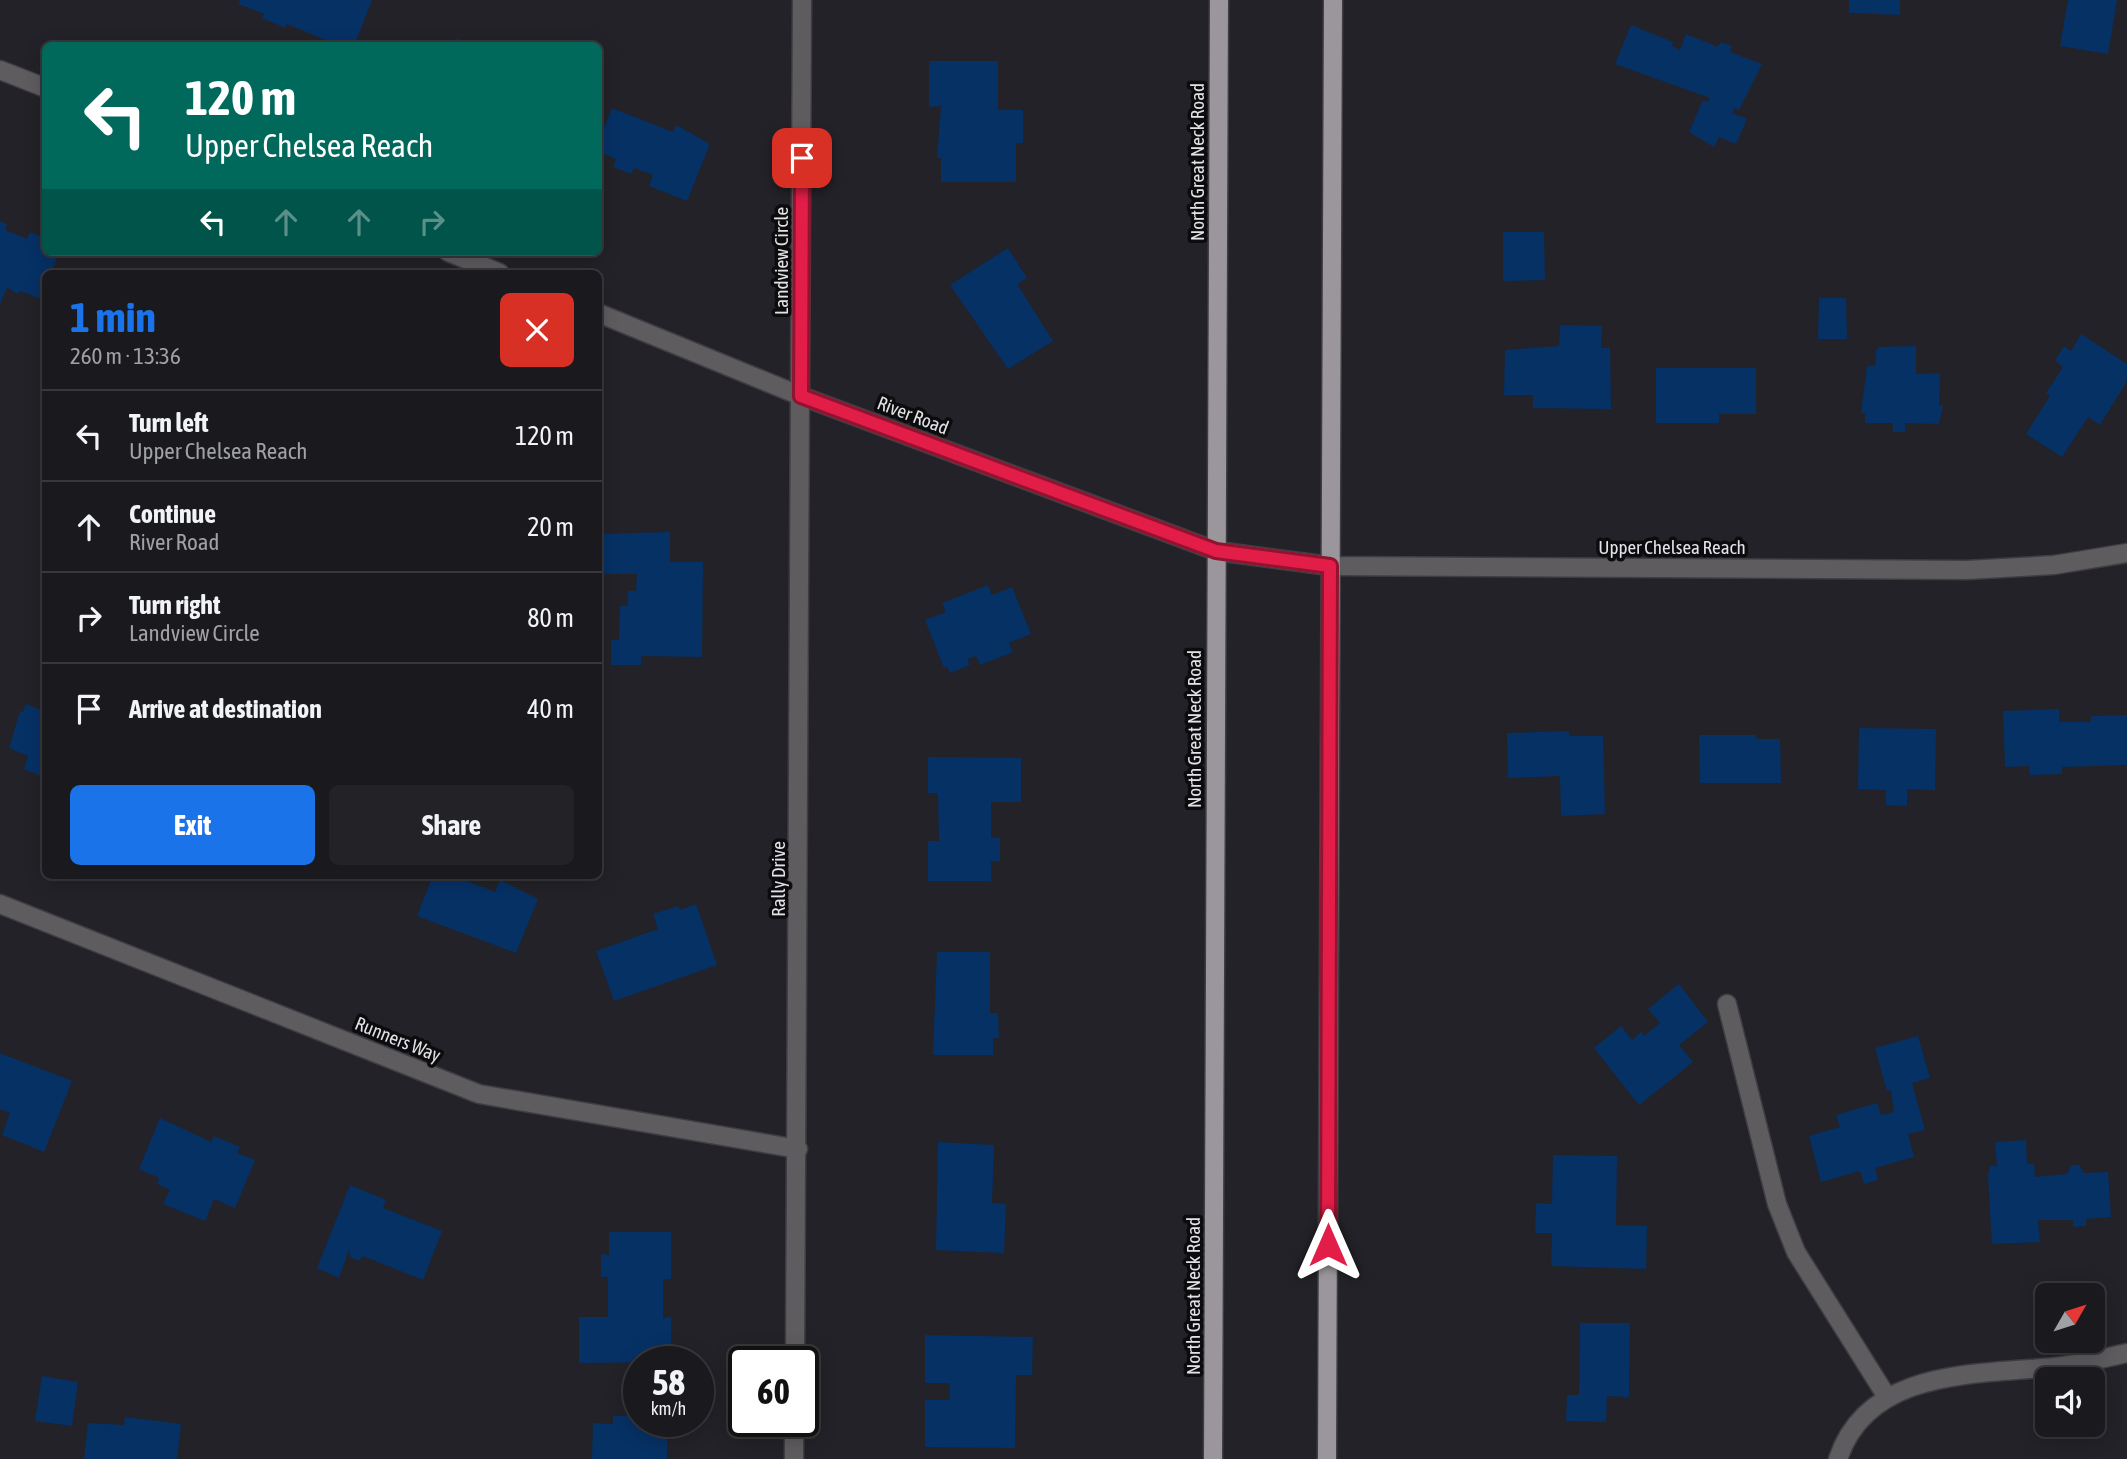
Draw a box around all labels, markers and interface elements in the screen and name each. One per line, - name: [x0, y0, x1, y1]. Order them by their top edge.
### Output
- text: 120 m: [185, 69, 296, 125]
- icon: left: [70, 70, 161, 161]
- street label: North Great Neck Road: [1186, 83, 1208, 241]
- text: Upper Chelsea Reach: [185, 127, 433, 164]
- pin: [772, 128, 832, 188]
- icon: arrive: [783, 139, 821, 177]
- icon: left: [194, 203, 232, 241]
- icon: ahead: [267, 203, 305, 241]
- icon: ahead: [340, 203, 378, 241]
- icon: right: [413, 203, 451, 241]
- street label: Landview Circle: [770, 207, 792, 315]
- text: 1 min: [70, 293, 156, 341]
- button: close: [500, 293, 574, 367]
- text: 260 m · 13:36: [70, 343, 181, 369]
- street label: River Road: [874, 391, 952, 439]
- text: Turn left: [129, 408, 209, 438]
- icon: left: [70, 417, 108, 455]
- text: 120 m: [515, 421, 574, 451]
- text: Upper Chelsea Reach: [129, 438, 308, 464]
- text: Continue: [129, 499, 216, 529]
- icon: ahead: [70, 508, 108, 546]
- text: 20 m: [527, 512, 574, 542]
- text: River Road: [129, 529, 219, 555]
- street label: Upper Chelsea Reach: [1598, 536, 1746, 558]
- text: Turn right: [129, 590, 220, 620]
- icon: right: [70, 599, 108, 637]
- text: 80 m: [527, 603, 574, 633]
- text: Landview Circle: [129, 620, 260, 646]
- street label: North Great Neck Road: [1183, 650, 1205, 808]
- icon: arrive: [70, 690, 108, 728]
- text: Arrive at destination: [129, 694, 322, 724]
- text: 40 m: [527, 694, 574, 724]
- button: Exit: [70, 785, 315, 865]
- button: Share: [329, 785, 574, 865]
- street label: Rally Drive: [767, 841, 789, 917]
- street label: Runners Way: [352, 1012, 444, 1066]
- position arrow: [1291, 1208, 1365, 1282]
- street label: North Great Neck Road: [1182, 1217, 1204, 1375]
- north arrow: [2035, 1283, 2105, 1353]
- map controls: [2035, 1283, 2105, 1437]
- speed limit sign: 60: [728, 1346, 819, 1437]
- text: 58: [652, 1362, 685, 1402]
- button: sound: [2035, 1367, 2105, 1437]
- text: km/h: [651, 1398, 686, 1419]

